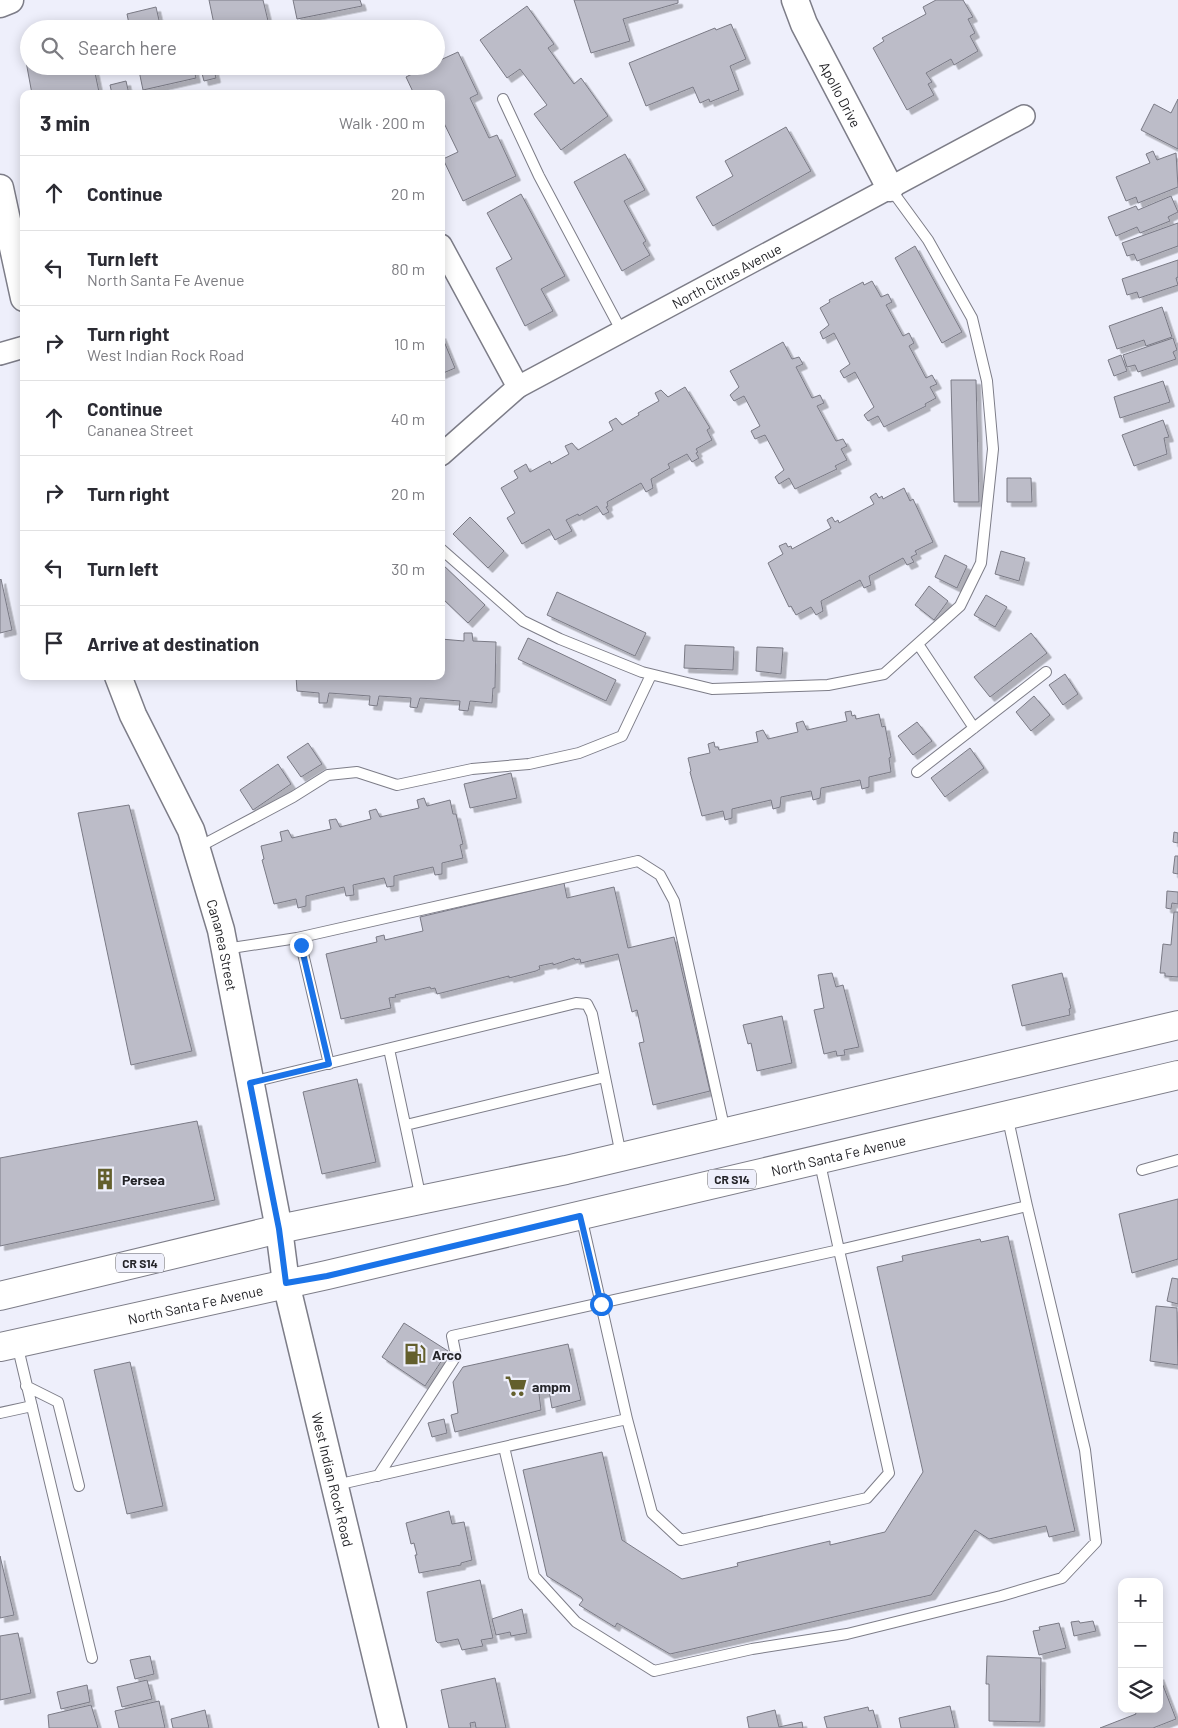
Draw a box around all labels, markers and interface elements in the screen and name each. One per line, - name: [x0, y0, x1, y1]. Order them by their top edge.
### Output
- search box: [20, 20, 445, 75]
- icon: search: [38, 34, 66, 62]
- text: Search here: [78, 36, 177, 59]
- street label: Apollo Drive: [817, 58, 865, 130]
- text: 3 min: [40, 110, 90, 135]
- text: Walk · 200 m: [339, 113, 425, 132]
- icon: ahead: [40, 179, 68, 207]
- text: Continue: [87, 182, 163, 205]
- text: 20 m: [391, 184, 425, 203]
- street label: North Citrus Avenue: [669, 239, 784, 312]
- text: Turn left: [87, 247, 158, 270]
- icon: left: [40, 254, 68, 282]
- text: 80 m: [391, 259, 425, 278]
- text: North Santa Fe Avenue: [87, 270, 245, 289]
- text: Turn right: [87, 322, 169, 345]
- icon: right: [40, 329, 68, 357]
- text: 10 m: [394, 334, 425, 353]
- text: West Indian Rock Road: [87, 345, 244, 364]
- text: Continue: [87, 397, 163, 420]
- icon: ahead: [40, 404, 68, 432]
- text: 40 m: [391, 409, 425, 428]
- text: Cananea Street: [87, 420, 194, 439]
- icon: right: [40, 479, 68, 507]
- text: Turn right: [87, 482, 169, 505]
- text: 20 m: [391, 484, 425, 503]
- icon: left: [40, 554, 68, 582]
- text: Turn left: [87, 557, 158, 580]
- text: 30 m: [391, 559, 425, 578]
- icon: arrive: [40, 629, 68, 657]
- text: Arrive at destination: [87, 632, 259, 655]
- street label: Cananea Street: [204, 897, 241, 992]
- route end: [290, 934, 313, 957]
- street label: North Santa Fe Avenue: [769, 1131, 907, 1179]
- building icon: Persea: [92, 1166, 118, 1192]
- road number: CR S14: [708, 1170, 756, 1188]
- place label: Persea: [122, 1171, 165, 1188]
- road number: CR S14: [116, 1254, 164, 1272]
- street label: North Santa Fe Avenue: [126, 1281, 265, 1327]
- route start: [590, 1293, 613, 1316]
- fuel station icon: Arco: [402, 1341, 428, 1367]
- place label: Arco: [432, 1346, 462, 1363]
- supermarket icon: ampm: [503, 1373, 529, 1399]
- place label: ampm: [532, 1378, 571, 1395]
- street label: West Indian Rock Road: [309, 1410, 358, 1548]
- map controls: [1118, 1578, 1163, 1713]
- button: +: [1118, 1578, 1163, 1623]
- button: −: [1118, 1623, 1163, 1668]
- button: layers: [1118, 1668, 1163, 1713]

